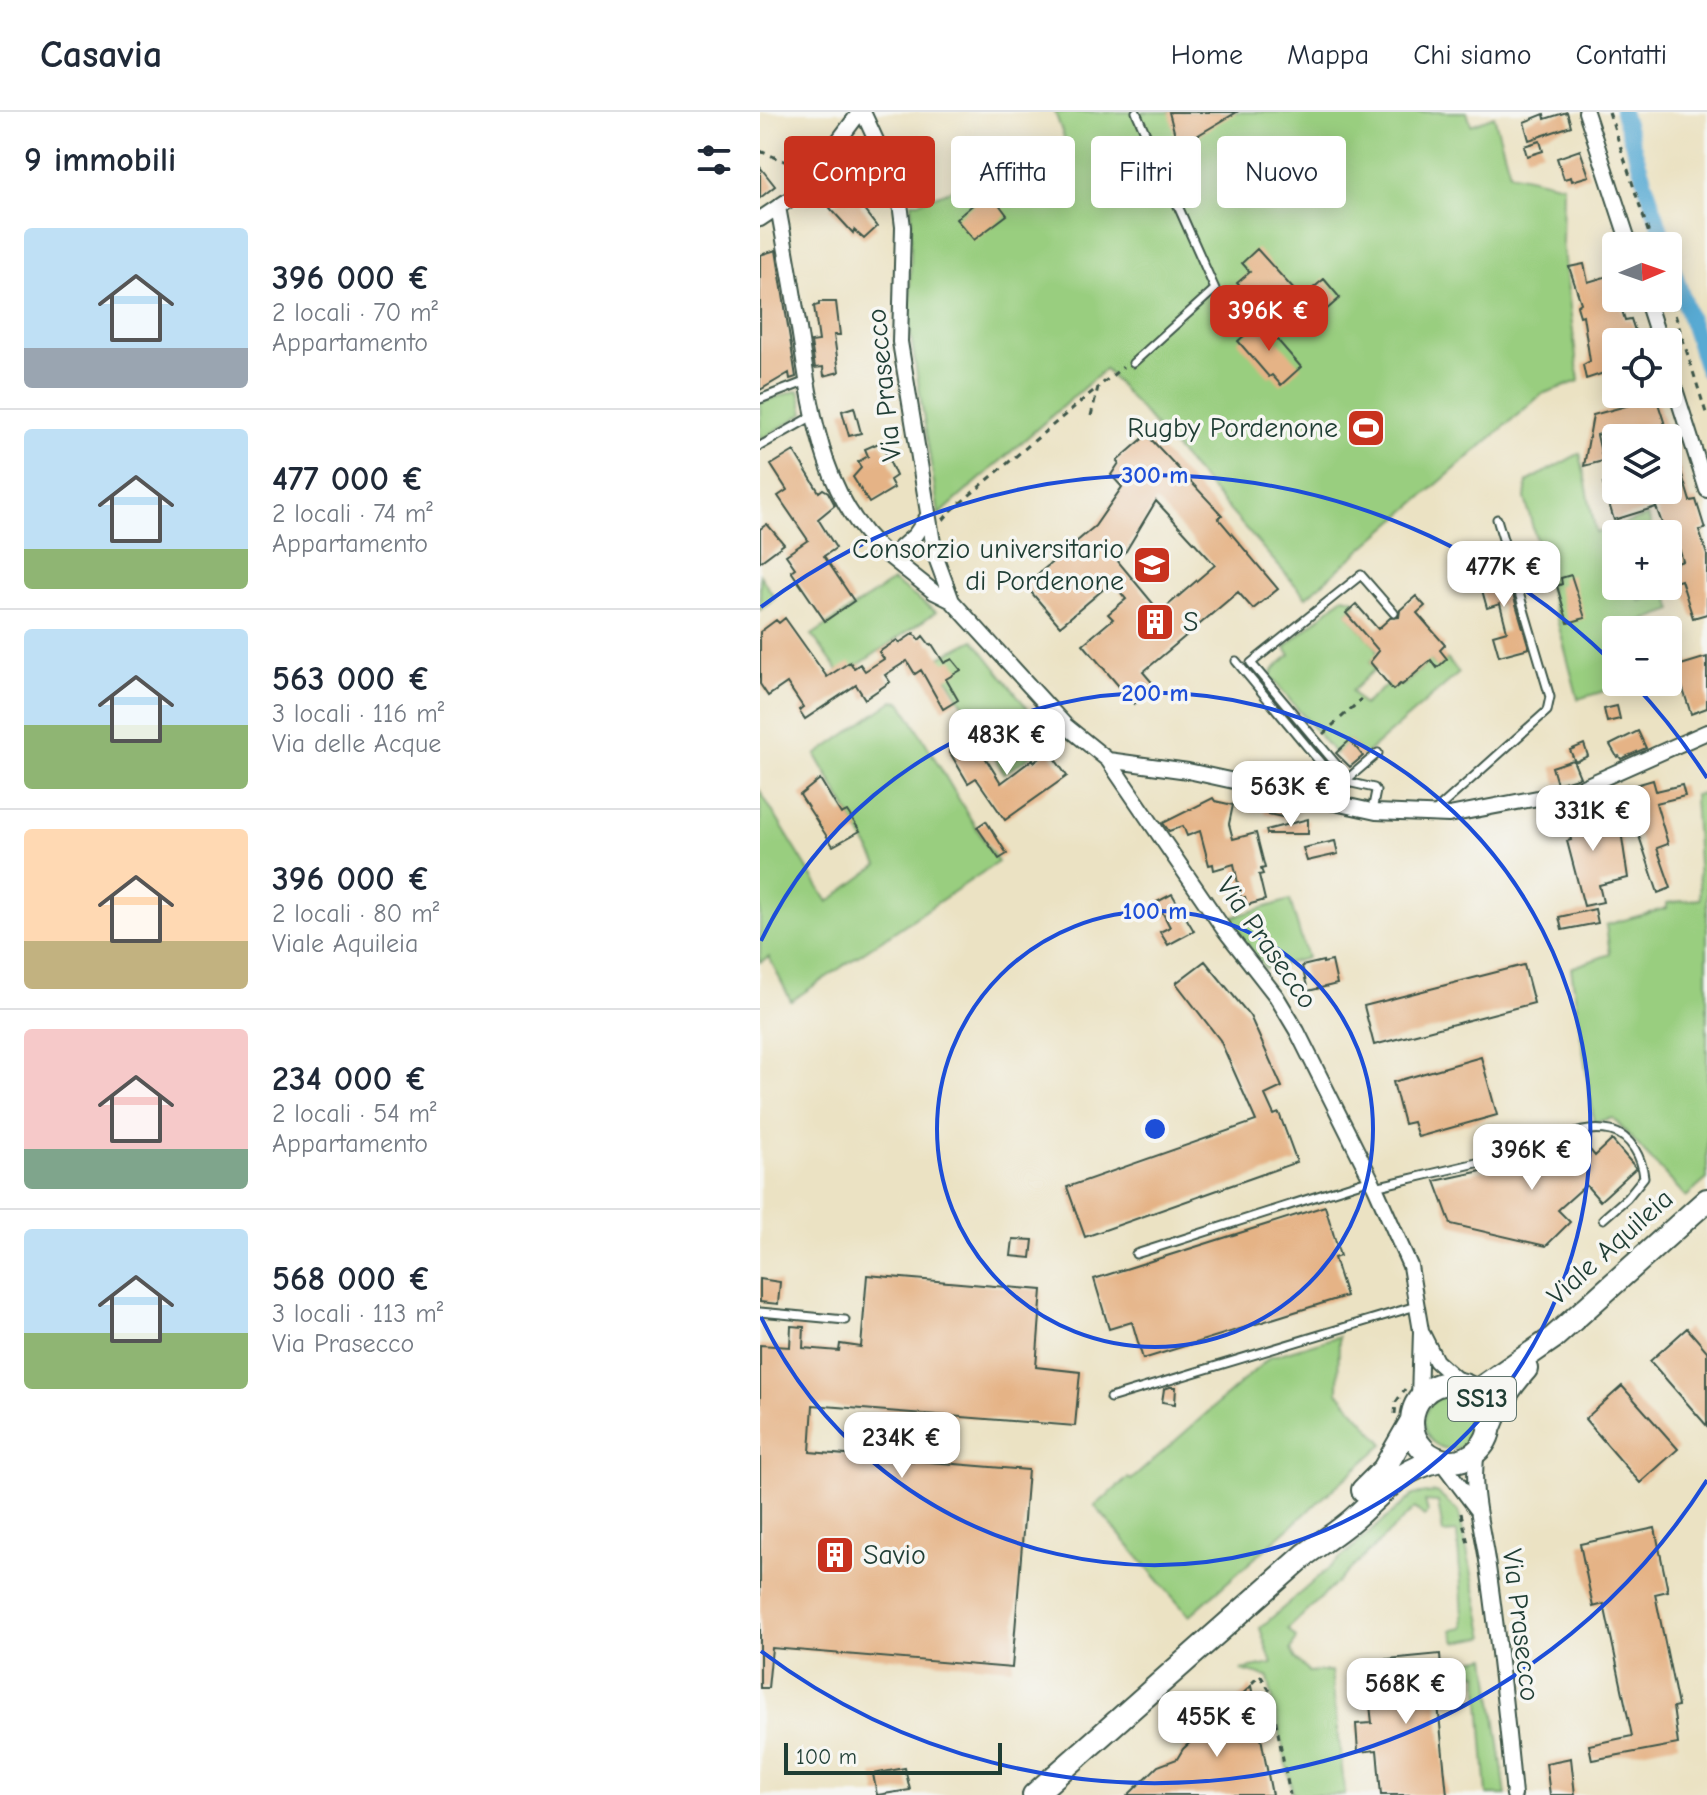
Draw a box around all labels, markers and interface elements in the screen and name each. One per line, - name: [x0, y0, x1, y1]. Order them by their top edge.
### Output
- text: Casavia: [40, 33, 162, 77]
- text: Home: [1171, 39, 1243, 71]
- text: Mappa: [1287, 39, 1369, 71]
- text: Chi siamo: [1413, 39, 1531, 71]
- text: Contatti: [1575, 39, 1667, 71]
- chip: Compra: [784, 136, 935, 208]
- chip: Affitta: [951, 136, 1075, 208]
- chip: Filtri: [1091, 136, 1201, 208]
- chip: Nuovo: [1217, 136, 1346, 208]
- icon: filters: [692, 138, 736, 182]
- text: 9 immobili: [24, 140, 176, 180]
- north arrow: [1602, 232, 1682, 312]
- map controls: [1602, 232, 1682, 696]
- text: 396 000 €: [272, 258, 430, 298]
- icon: home: [88, 260, 184, 356]
- pin: 396K €: [1204, 285, 1334, 353]
- text: 396K €: [1228, 296, 1310, 326]
- text: 2 locali · 70 m²: [272, 298, 438, 328]
- street label: Via Prasecco: [860, 307, 908, 463]
- text: Appartamento: [272, 328, 428, 358]
- button: locate: [1602, 328, 1682, 408]
- sports icon: Rugby Pordenone: [1345, 407, 1387, 449]
- place label: Rugby Pordenone: [1127, 412, 1338, 444]
- button: layers: [1602, 424, 1682, 504]
- text: 477 000 €: [272, 459, 425, 499]
- icon: home: [88, 461, 184, 557]
- text: 300 m: [1122, 461, 1188, 489]
- text: 2 locali · 74 m²: [272, 499, 433, 529]
- button: +: [1602, 520, 1682, 600]
- text: Appartamento: [272, 529, 428, 559]
- place label: Consorzio universitario di Pordenone: [852, 533, 1124, 597]
- pin: 477K €: [1439, 541, 1569, 609]
- school or university icon: Consorzio universitario di Pordenone: [1131, 544, 1173, 586]
- text: 477K €: [1465, 552, 1543, 582]
- building icon: S: [1134, 601, 1176, 643]
- place label: S: [1183, 606, 1198, 638]
- button: −: [1602, 616, 1682, 696]
- text: 563 000 €: [272, 659, 431, 699]
- icon: home: [88, 661, 184, 757]
- text: 200 m: [1121, 679, 1189, 707]
- text: 3 locali · 116 m²: [272, 699, 444, 729]
- pin: 483K €: [942, 709, 1072, 777]
- text: 483K €: [967, 720, 1047, 750]
- text: Via delle Acque: [272, 729, 441, 759]
- pin: 563K €: [1226, 761, 1356, 829]
- text: 563K €: [1250, 772, 1332, 802]
- pin: 331K €: [1528, 785, 1658, 853]
- text: 331K €: [1554, 796, 1632, 826]
- text: 396 000 €: [272, 859, 430, 899]
- icon: home: [88, 861, 184, 957]
- street label: Via Prasecco: [1210, 871, 1324, 1015]
- text: 100 m: [1123, 897, 1187, 925]
- text: 2 locali · 80 m²: [272, 899, 439, 929]
- text: Viale Aquileia: [272, 929, 418, 959]
- text: 234 000 €: [272, 1059, 428, 1099]
- icon: home: [88, 1061, 184, 1157]
- text: 2 locali · 54 m²: [272, 1099, 437, 1129]
- centre of rings: [1141, 1115, 1169, 1143]
- pin: 396K €: [1467, 1124, 1597, 1192]
- text: Appartamento: [272, 1129, 428, 1159]
- text: 396K €: [1491, 1135, 1573, 1165]
- street label: Viale Aquileia: [1541, 1182, 1679, 1312]
- text: 568 000 €: [272, 1259, 431, 1299]
- icon: home: [88, 1261, 184, 1357]
- text: 3 locali · 113 m²: [272, 1299, 443, 1329]
- text: Via Prasecco: [272, 1329, 414, 1359]
- road number: SS13: [1448, 1377, 1516, 1421]
- pin: 234K €: [837, 1412, 967, 1480]
- text: 234K €: [862, 1423, 942, 1453]
- building icon: Savio: [814, 1534, 856, 1576]
- place label: Savio: [863, 1539, 926, 1571]
- street label: Via Prasecco: [1496, 1547, 1546, 1703]
- pin: 568K €: [1341, 1658, 1471, 1726]
- text: 568K €: [1365, 1669, 1447, 1699]
- pin: 455K €: [1152, 1691, 1282, 1759]
- text: 455K €: [1176, 1702, 1258, 1732]
- scale bar: [784, 1739, 1002, 1775]
- text: 100 m: [796, 1744, 857, 1770]

